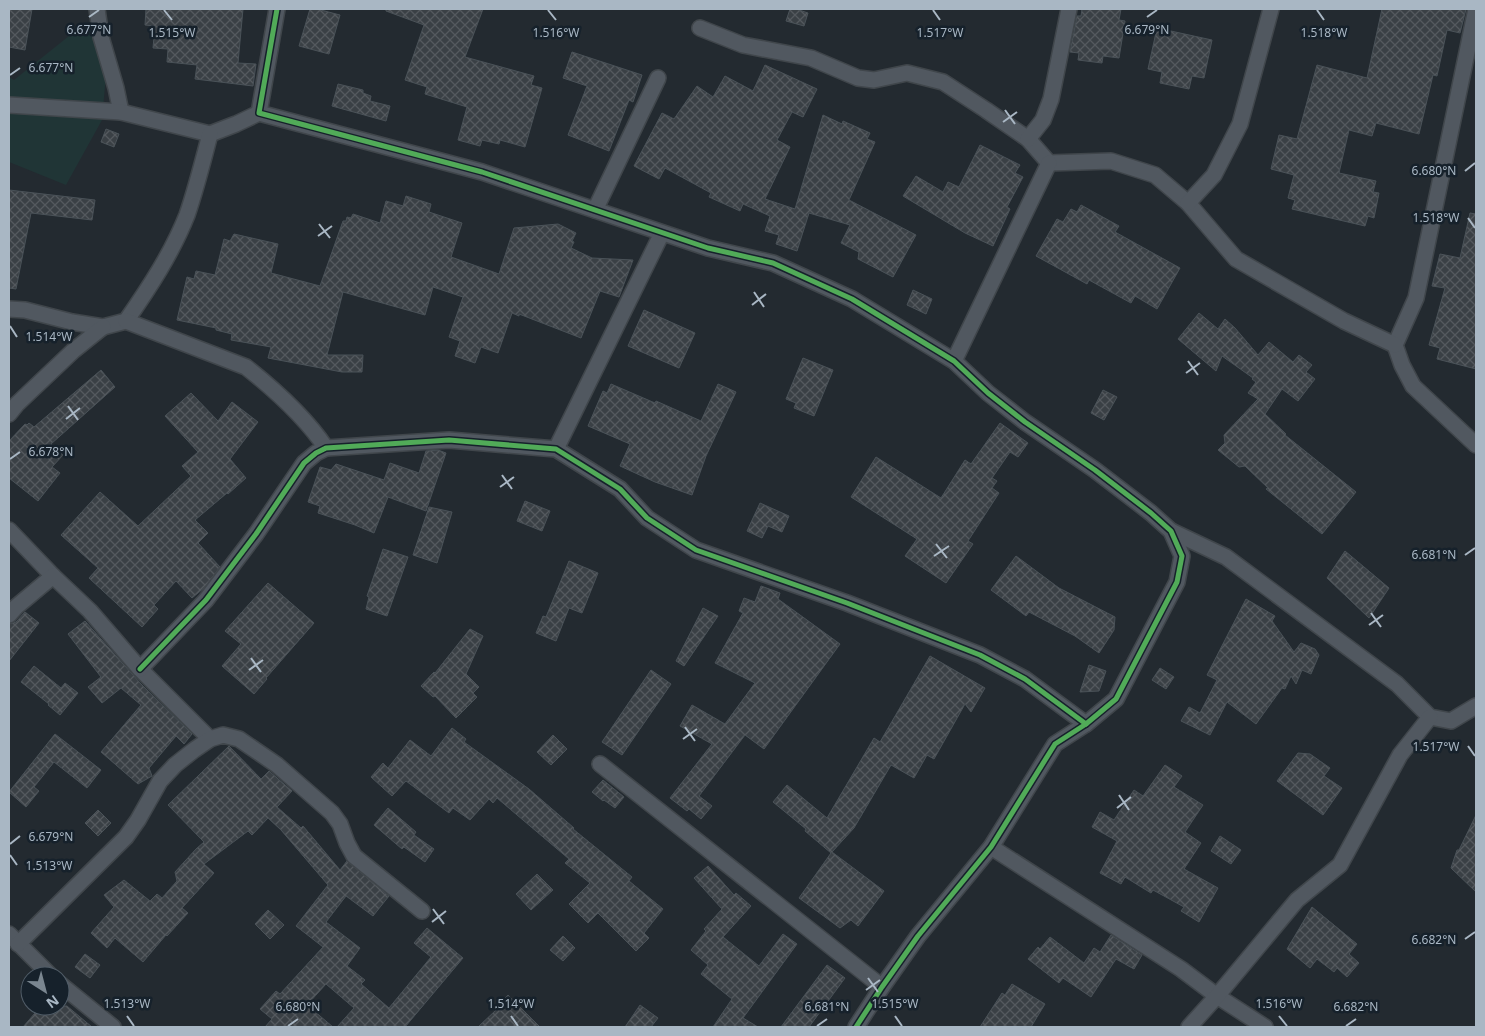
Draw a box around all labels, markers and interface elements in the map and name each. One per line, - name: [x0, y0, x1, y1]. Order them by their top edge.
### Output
- text: 6.677°N: [67, 21, 111, 38]
- text: 6.679°N: [1125, 21, 1169, 38]
- text: 1.515°W: [149, 24, 195, 41]
- text: 1.516°W: [533, 24, 579, 41]
- text: 1.517°W: [917, 24, 963, 41]
- text: 1.518°W: [1301, 24, 1347, 41]
- text: 6.677°N: [29, 59, 73, 76]
- text: 6.680°N: [1412, 162, 1456, 179]
- text: 1.518°W: [1413, 209, 1459, 226]
- text: 1.514°W: [26, 328, 72, 345]
- text: 6.678°N: [29, 443, 73, 460]
- text: 6.681°N: [1412, 546, 1456, 563]
- text: 1.517°W: [1413, 738, 1459, 755]
- text: 6.679°N: [29, 828, 73, 845]
- text: 1.513°W: [26, 857, 72, 874]
- text: 6.682°N: [1412, 931, 1456, 948]
- north arrow: [20, 966, 70, 1016]
- text: N: [43, 991, 63, 1013]
- text: 1.513°W: [104, 995, 150, 1012]
- text: 1.514°W: [488, 995, 534, 1012]
- text: 1.515°W: [872, 995, 918, 1012]
- text: 1.516°W: [1256, 995, 1302, 1012]
- text: 6.680°N: [276, 998, 320, 1015]
- text: 6.681°N: [805, 998, 849, 1015]
- text: 6.682°N: [1334, 998, 1378, 1015]

